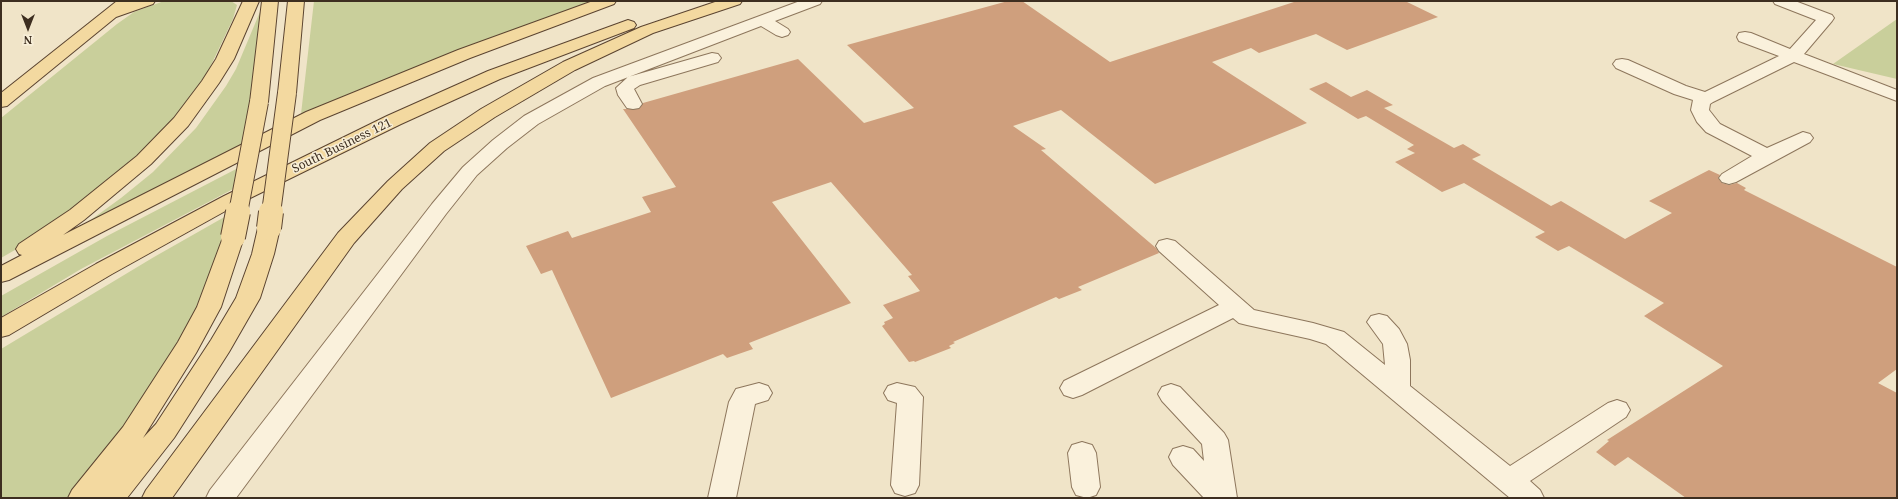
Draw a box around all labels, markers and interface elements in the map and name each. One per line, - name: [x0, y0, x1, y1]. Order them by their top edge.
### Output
- north arrow: [8, 8, 48, 48]
- text: N: [24, 33, 32, 48]
- street label: South Business 121: [290, 116, 394, 176]

